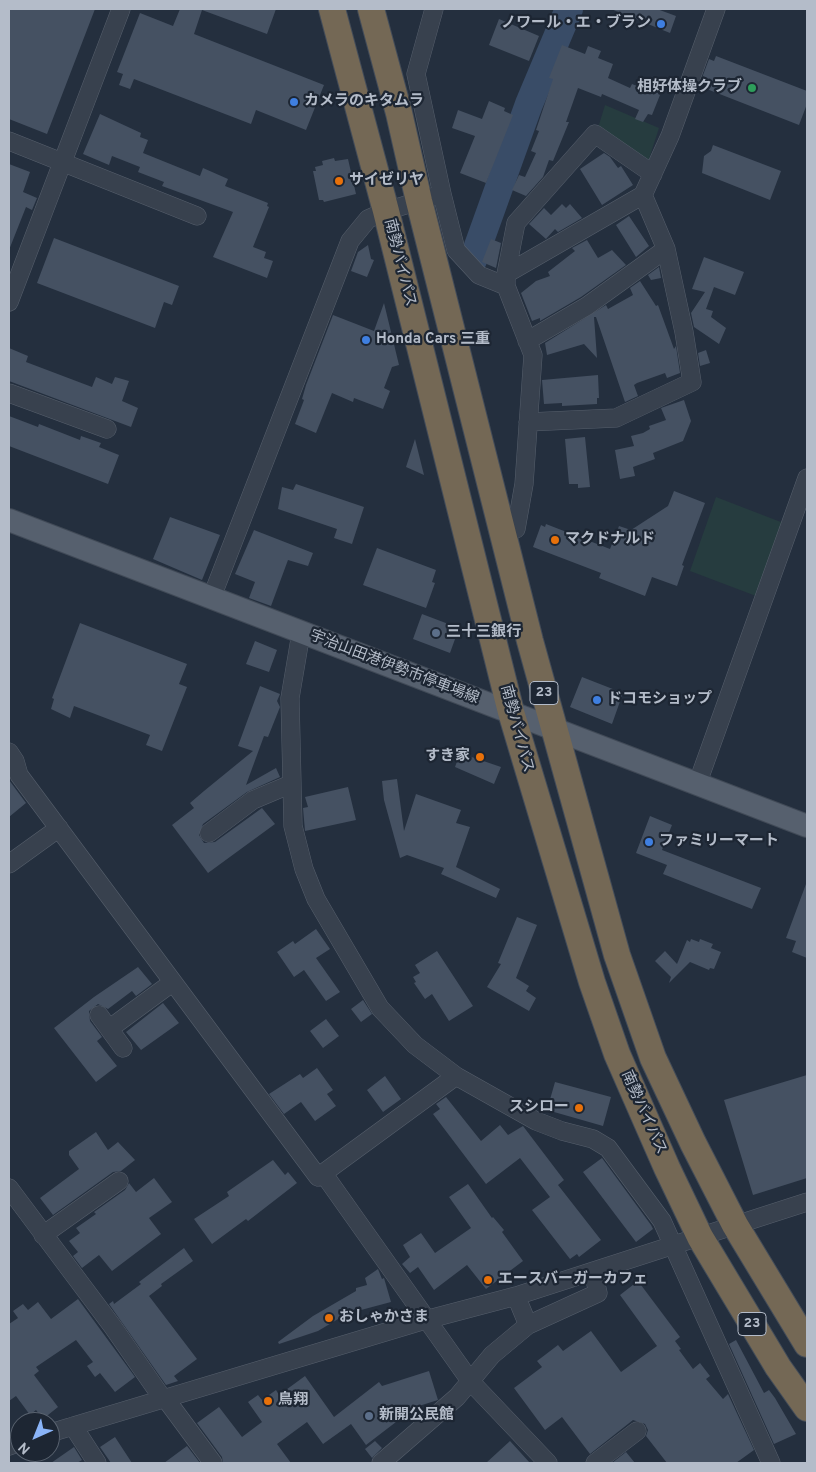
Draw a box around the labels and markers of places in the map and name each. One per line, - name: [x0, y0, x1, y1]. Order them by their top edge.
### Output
- place label: ノワール・エ・ブラン: [501, 15, 651, 33]
- marker: ノワール・エ・ブラン: [655, 18, 667, 30]
- place label: 相好体操クラブ: [637, 79, 742, 97]
- marker: 相好体操クラブ: [746, 82, 758, 94]
- place label: カメラのキタムラ: [304, 93, 424, 111]
- marker: カメラのキタムラ: [288, 96, 300, 108]
- place label: サイゼリヤ: [349, 172, 424, 190]
- marker: サイゼリヤ: [333, 175, 345, 187]
- place label: Honda Cars 三重: [376, 331, 490, 349]
- marker: Honda Cars 三重: [360, 334, 372, 346]
- place label: マクドナルド: [565, 531, 655, 549]
- marker: マクドナルド: [549, 534, 561, 546]
- place label: 三十三銀行: [446, 624, 521, 642]
- marker: 三十三銀行: [430, 627, 442, 639]
- place label: ドコモショップ: [607, 691, 712, 709]
- marker: ドコモショップ: [591, 694, 603, 706]
- place label: すき家: [425, 748, 470, 766]
- marker: すき家: [474, 751, 486, 763]
- place label: ファミリーマート: [659, 833, 779, 851]
- marker: ファミリーマート: [643, 836, 655, 848]
- place label: スシロー: [509, 1099, 569, 1117]
- marker: スシロー: [573, 1102, 585, 1114]
- place label: エースバーガーカフェ: [498, 1271, 648, 1289]
- marker: エースバーガーカフェ: [482, 1274, 494, 1286]
- place label: おしゃかさま: [339, 1309, 429, 1327]
- marker: おしゃかさま: [323, 1312, 335, 1324]
- place label: 鳥翔: [278, 1392, 308, 1410]
- marker: 鳥翔: [262, 1395, 274, 1407]
- place label: 新開公民館: [379, 1407, 454, 1425]
- marker: 新開公民館: [363, 1410, 375, 1422]

